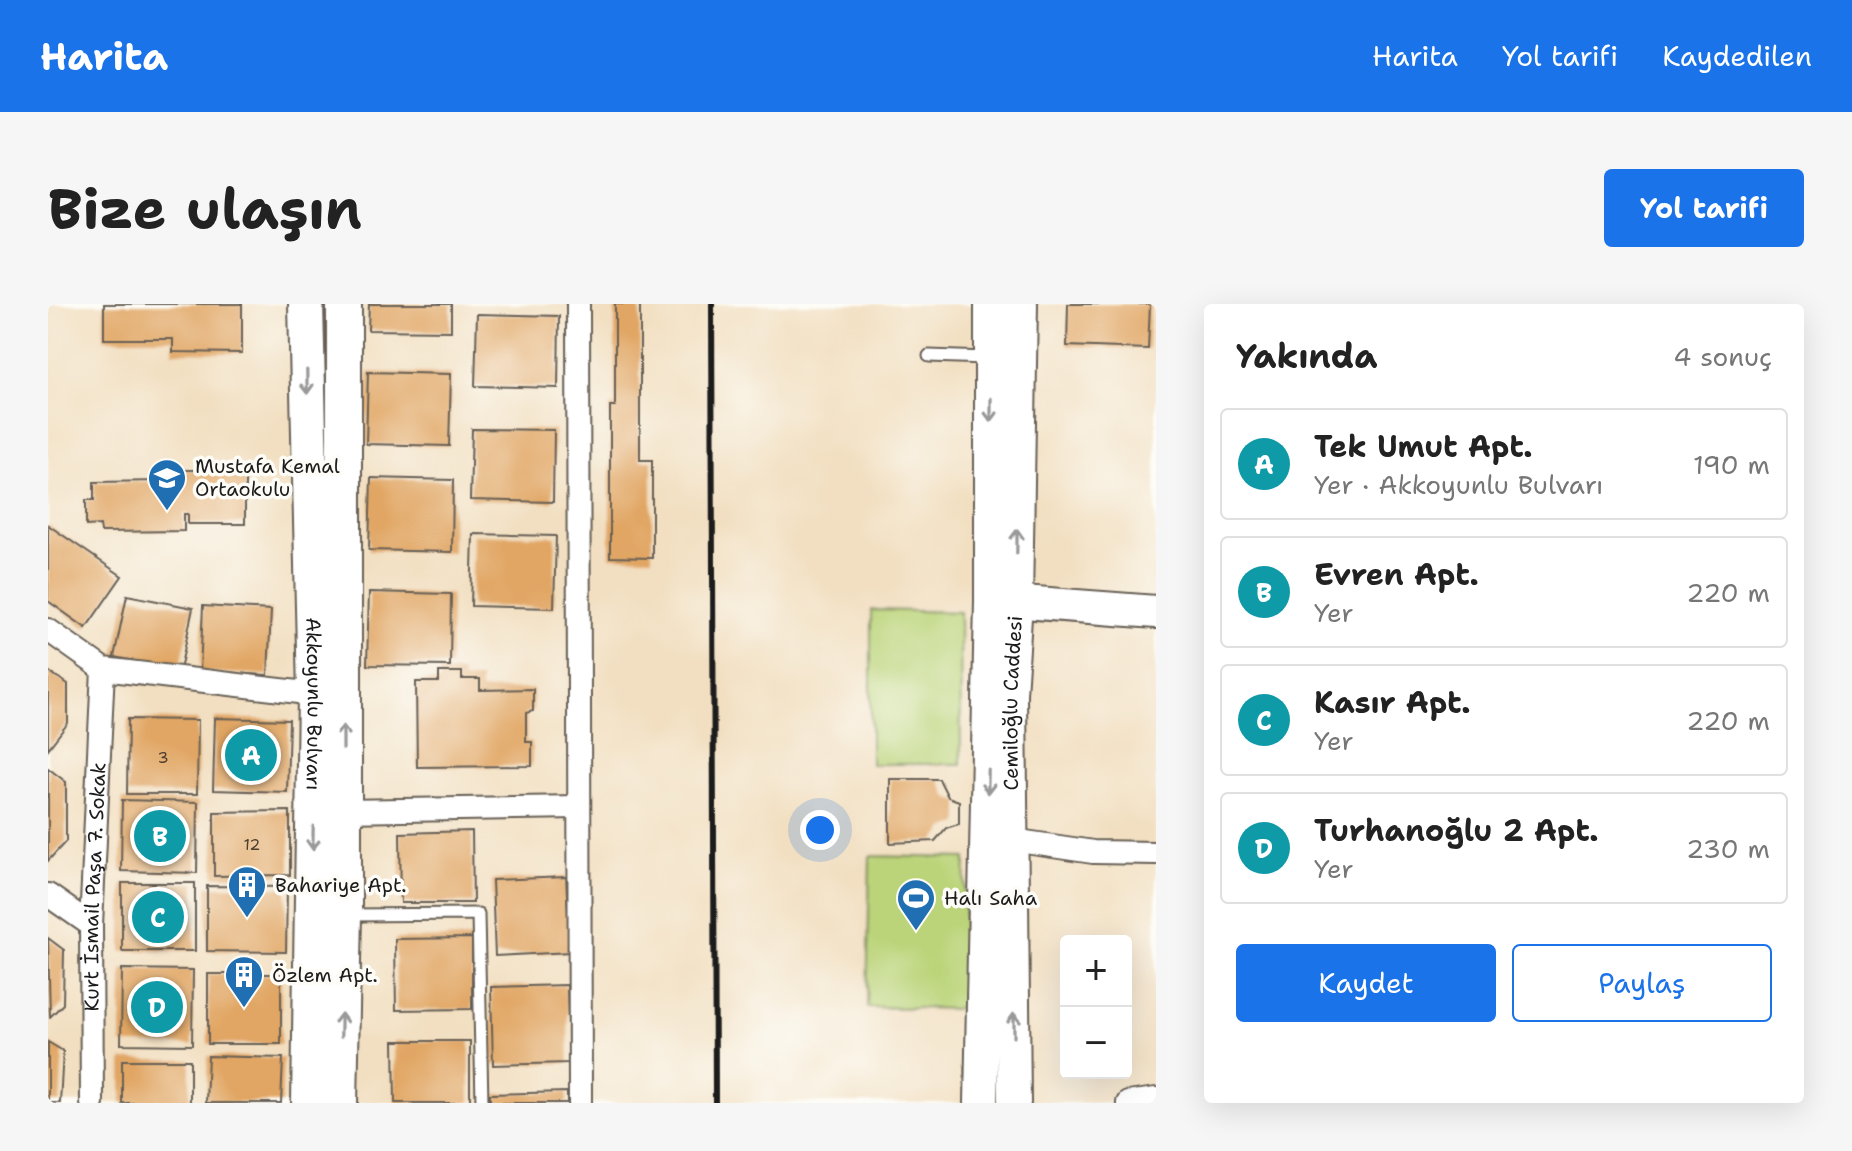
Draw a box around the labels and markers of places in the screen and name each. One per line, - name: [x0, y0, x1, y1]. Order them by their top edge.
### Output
- place label: Mustafa Kemal Ortaokulu: [195, 453, 340, 502]
- school or university icon: Mustafa Kemal Ortaokulu: [146, 457, 188, 512]
- pin: A: [225, 725, 277, 785]
- pin: B: [134, 806, 186, 866]
- building icon: Bahariye Apt.: [226, 864, 268, 919]
- place label: Bahariye Apt.: [275, 872, 406, 898]
- sports icon: Halı Saha: [895, 877, 937, 932]
- place label: Halı Saha: [944, 885, 1038, 911]
- pin: C: [132, 887, 184, 947]
- building icon: Özlem Apt.: [223, 954, 265, 1009]
- place label: Özlem Apt.: [272, 962, 378, 988]
- pin: D: [131, 977, 183, 1037]

